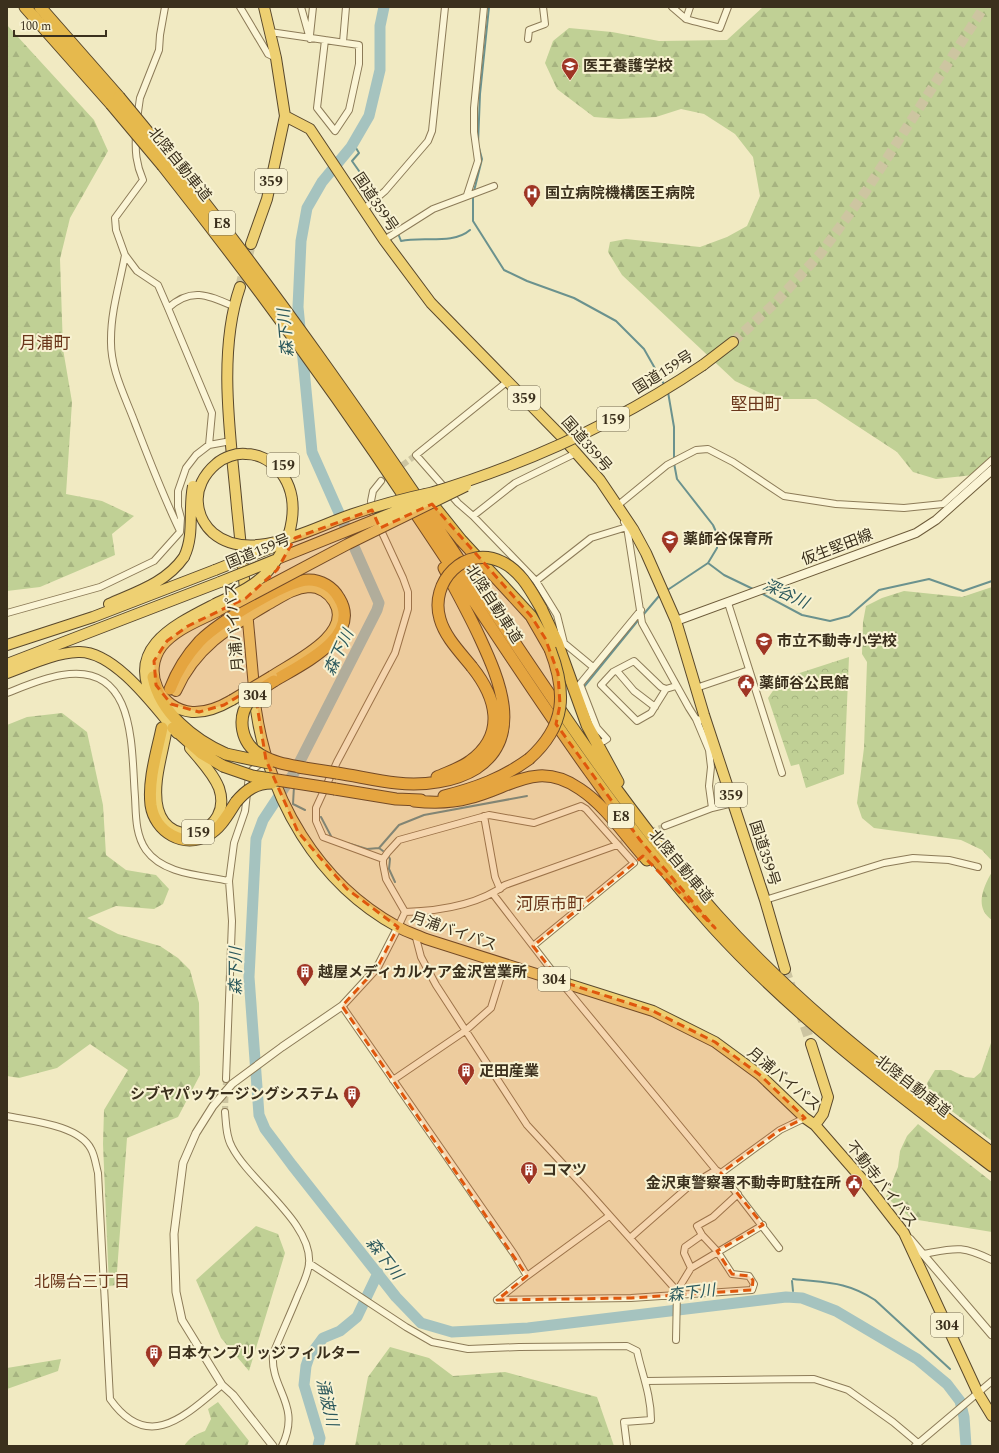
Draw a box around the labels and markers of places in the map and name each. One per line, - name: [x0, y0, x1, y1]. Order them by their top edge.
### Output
- place label: 医王養護学校: [583, 55, 673, 78]
- school or university icon: 医王養護学校: [560, 56, 580, 81]
- place label: 国立病院機構医王病院: [545, 182, 695, 205]
- hospital icon: 国立病院機構医王病院: [522, 183, 542, 208]
- place label: 薬師谷保育所: [683, 528, 773, 551]
- school or university icon: 薬師谷保育所: [660, 529, 680, 554]
- place label: 市立不動寺小学校: [777, 630, 897, 653]
- school or university icon: 市立不動寺小学校: [754, 631, 774, 656]
- place label: 薬師谷公民館: [759, 672, 849, 695]
- public building icon: 薬師谷公民館: [736, 673, 756, 698]
- place label: 越屋メディカルケア金沢営業所: [318, 961, 527, 984]
- building icon: 越屋メディカルケア金沢営業所: [295, 962, 315, 987]
- place label: 疋田産業: [479, 1060, 539, 1083]
- building icon: 疋田産業: [456, 1061, 476, 1086]
- place label: シブヤパッケージングシステム: [130, 1083, 339, 1106]
- building icon: シブヤパッケージングシステム: [342, 1084, 362, 1109]
- place label: コマツ: [542, 1159, 587, 1182]
- building icon: コマツ: [519, 1160, 539, 1185]
- place label: 金沢東警察署不動寺町駐在所: [646, 1172, 841, 1195]
- public building icon: 金沢東警察署不動寺町駐在所: [844, 1173, 864, 1198]
- place label: 日本ケンブリッジフィルター: [167, 1342, 361, 1365]
- building icon: 日本ケンブリッジフィルター: [144, 1343, 164, 1368]

